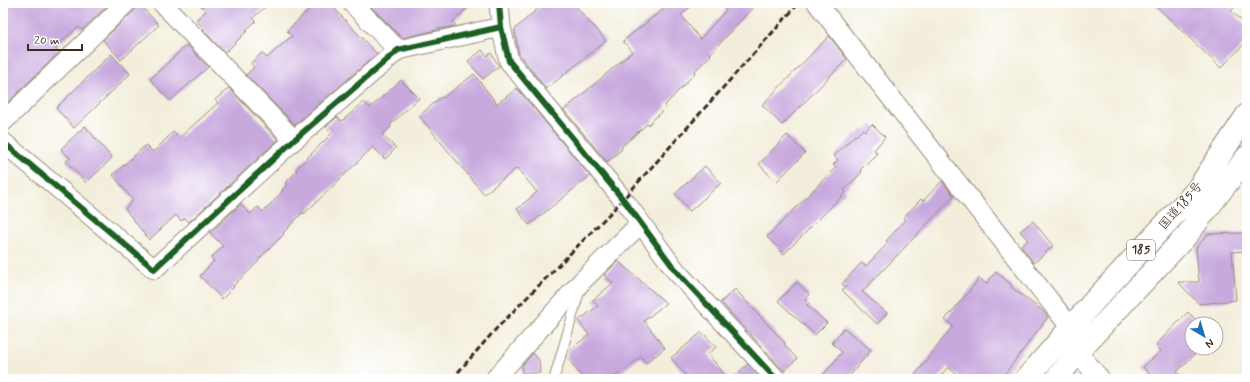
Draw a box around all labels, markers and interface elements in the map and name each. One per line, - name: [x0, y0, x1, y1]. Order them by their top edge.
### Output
- scale bar: [28, 26, 82, 52]
- text: 20 m: [34, 33, 60, 49]
- street label: 国道185号: [1155, 178, 1207, 234]
- road number: 185: [1127, 240, 1155, 260]
- north arrow: [1184, 316, 1224, 356]
- text: N: [1202, 335, 1217, 351]

